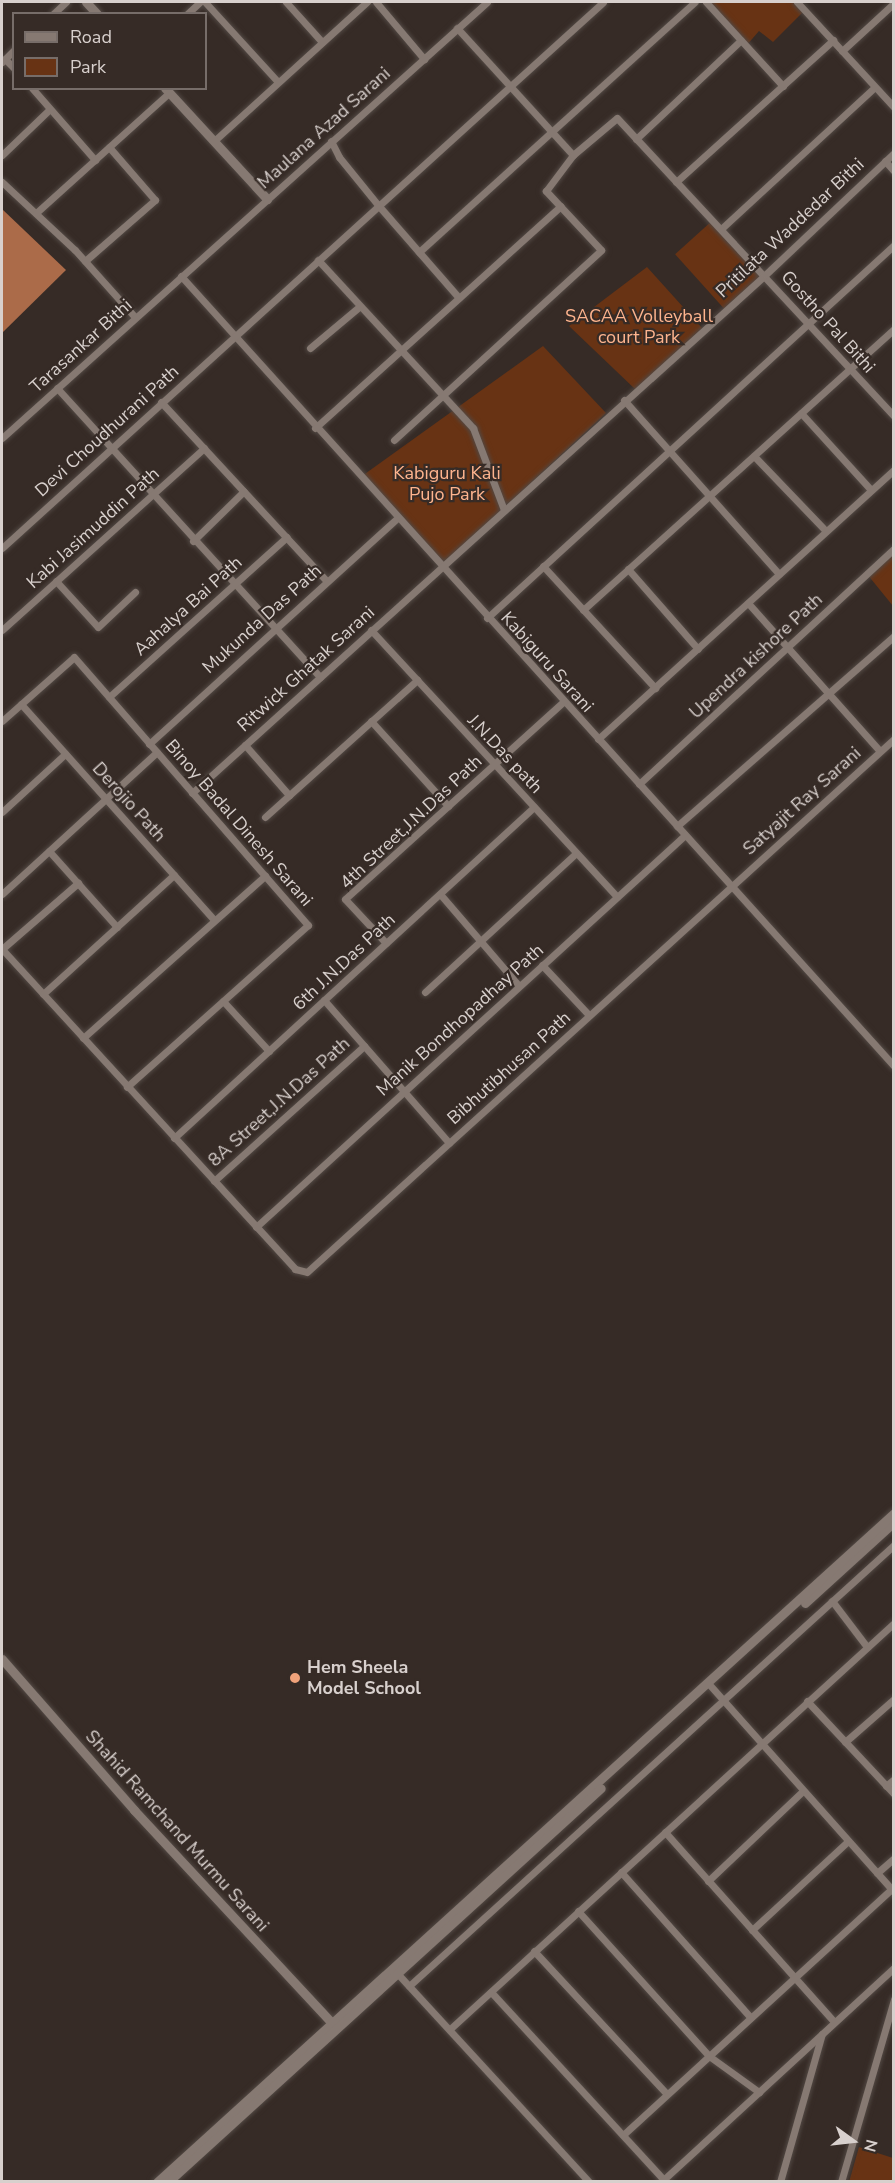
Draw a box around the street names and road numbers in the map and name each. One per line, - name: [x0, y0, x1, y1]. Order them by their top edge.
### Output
- street label: Maulana Azad Sarani: [253, 63, 395, 193]
- street label: Pritilata Waddedar Bithi: [711, 154, 869, 302]
- street label: Gostho Pal Bithi: [776, 266, 880, 378]
- street label: Tarasankar Bithi: [26, 295, 136, 397]
- street label: Devi Choudhurani Path: [31, 361, 183, 501]
- street label: Kabi Jasimuddin Path: [22, 463, 164, 593]
- street label: Aahalya Bai Path: [129, 552, 247, 660]
- street label: Mukunda Das Path: [198, 560, 326, 678]
- street label: Upendra kishore Path: [685, 589, 827, 723]
- street label: Ritwick Ghatak Sarani: [233, 602, 379, 736]
- street label: Kabiguru Sarani: [496, 607, 598, 717]
- street label: J.N.Das path: [463, 710, 547, 798]
- street label: Binoy Badal Dinesh Sarani: [161, 735, 317, 911]
- street label: Satyajit Ray Sarani: [739, 742, 865, 860]
- street label: 4th Street,J.N.Das Path: [336, 751, 486, 893]
- street label: Derojio Path: [88, 758, 170, 846]
- street label: 6th J.N.Das Path: [288, 909, 400, 1015]
- street label: Manik Bondhopadhay Path: [372, 939, 548, 1101]
- street label: Bibhutibhusan Path: [443, 1007, 575, 1129]
- street label: 8A Street,J.N.Das Path: [204, 1033, 354, 1171]
- street label: Shahid Ramchand Murmu Sarani: [81, 1726, 273, 1936]

